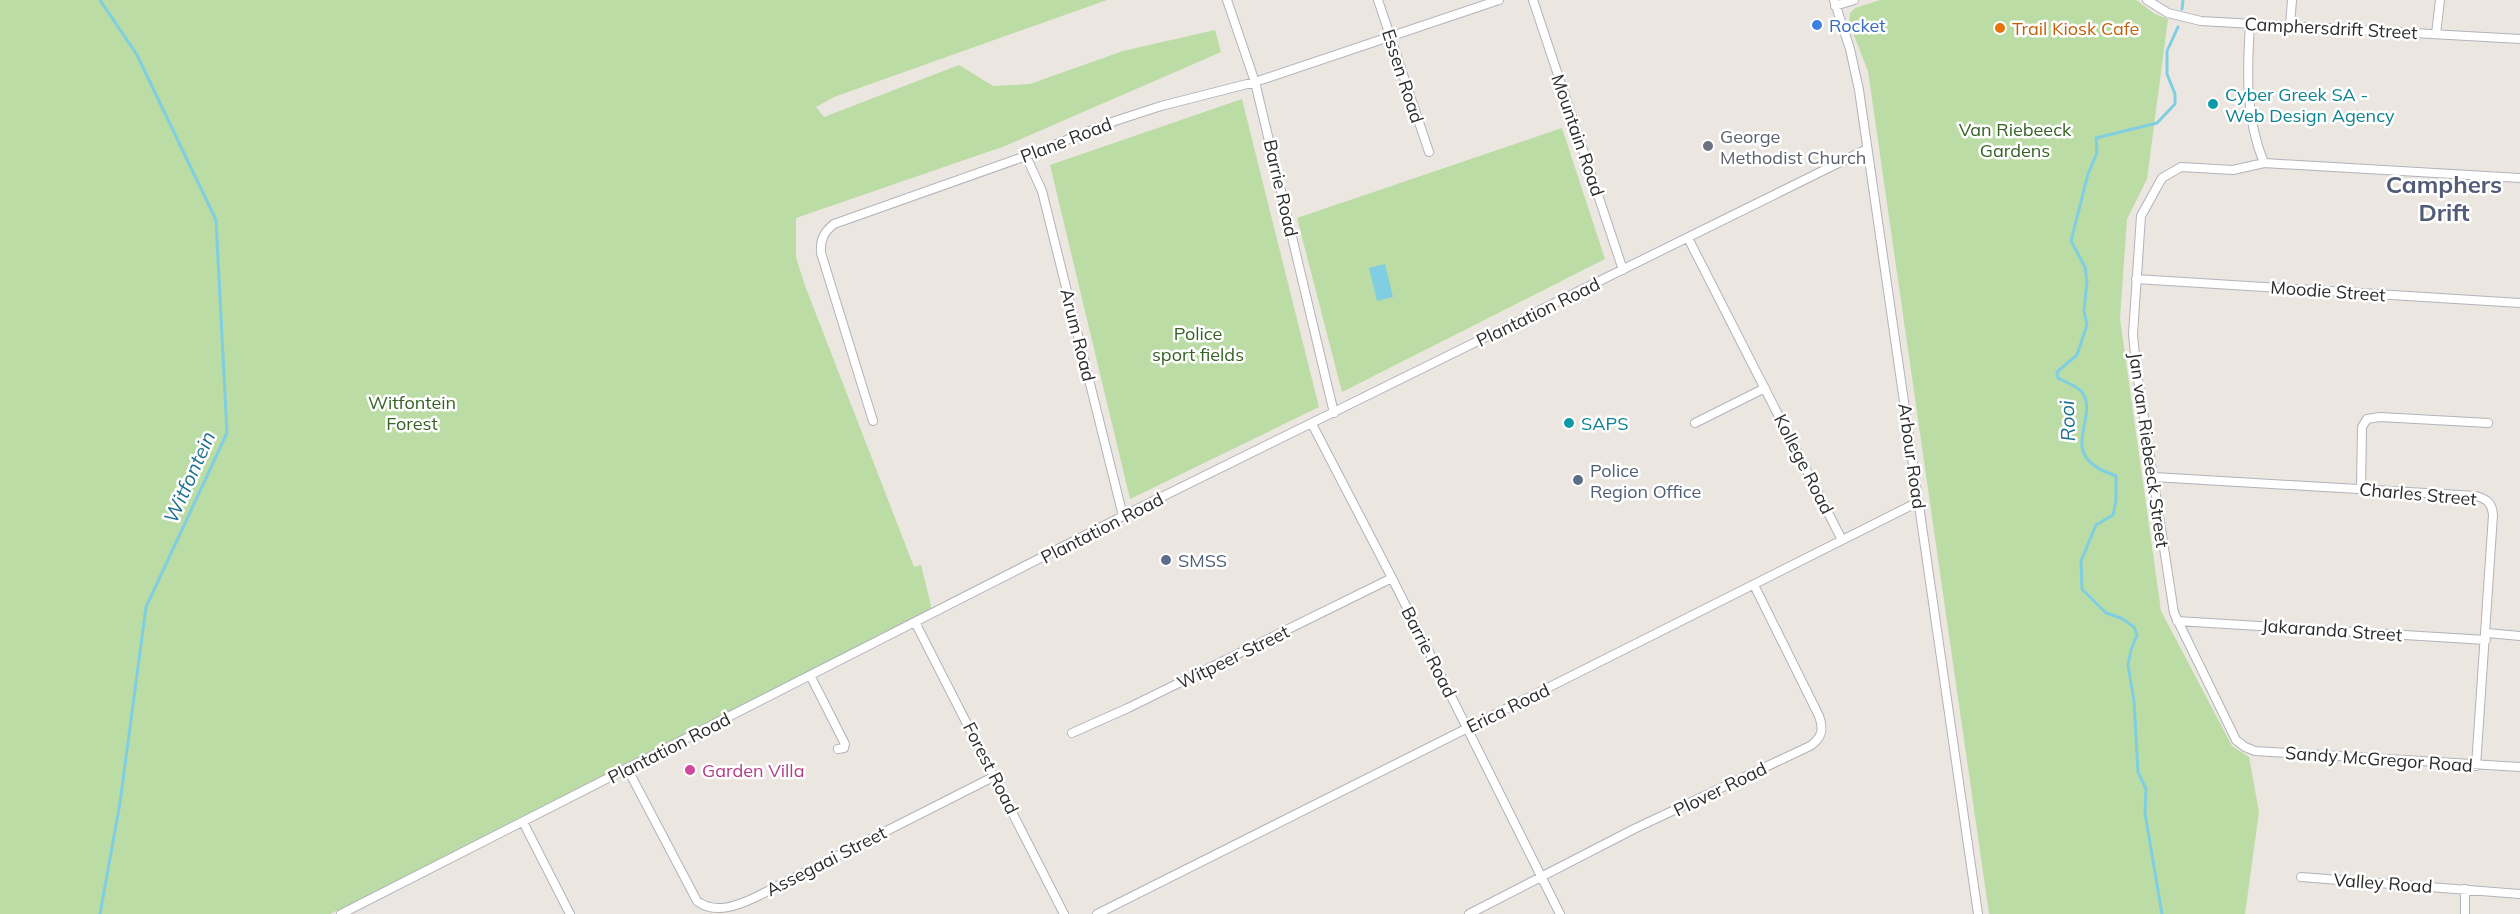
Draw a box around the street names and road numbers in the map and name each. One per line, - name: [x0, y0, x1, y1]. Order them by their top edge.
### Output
- street label: Camphersdrift Street: [2244, 12, 2418, 44]
- street label: Essen Road: [1377, 26, 1429, 126]
- street label: Mountain Road: [1546, 71, 1610, 199]
- street label: Plane Road: [1017, 112, 1115, 168]
- street label: Barrie Road: [1259, 137, 1303, 239]
- street label: Plantation Road: [1472, 272, 1604, 352]
- street label: Moodie Street: [2270, 276, 2386, 306]
- street label: Arum Road: [1055, 286, 1101, 384]
- street label: Jan van Riebeeck Street: [2124, 351, 2174, 549]
- street label: Arbour Road: [1893, 402, 1931, 510]
- street label: Kollege Road: [1769, 410, 1839, 518]
- street label: Charles Street: [2358, 477, 2478, 511]
- street label: Plantation Road: [1037, 487, 1167, 569]
- street label: Barrie Road: [1396, 603, 1462, 701]
- street label: Jakaranda Street: [2261, 614, 2403, 646]
- street label: Witpeer Street: [1173, 620, 1293, 694]
- street label: Erica Road: [1463, 678, 1553, 738]
- street label: Plantation Road: [604, 707, 734, 789]
- street label: Forest Road: [958, 718, 1024, 818]
- street label: Sandy McGregor Road: [2285, 741, 2473, 777]
- street label: Plover Road: [1670, 757, 1770, 821]
- street label: Assegaai Street: [762, 821, 890, 901]
- street label: Valley Road: [2333, 868, 2433, 898]

